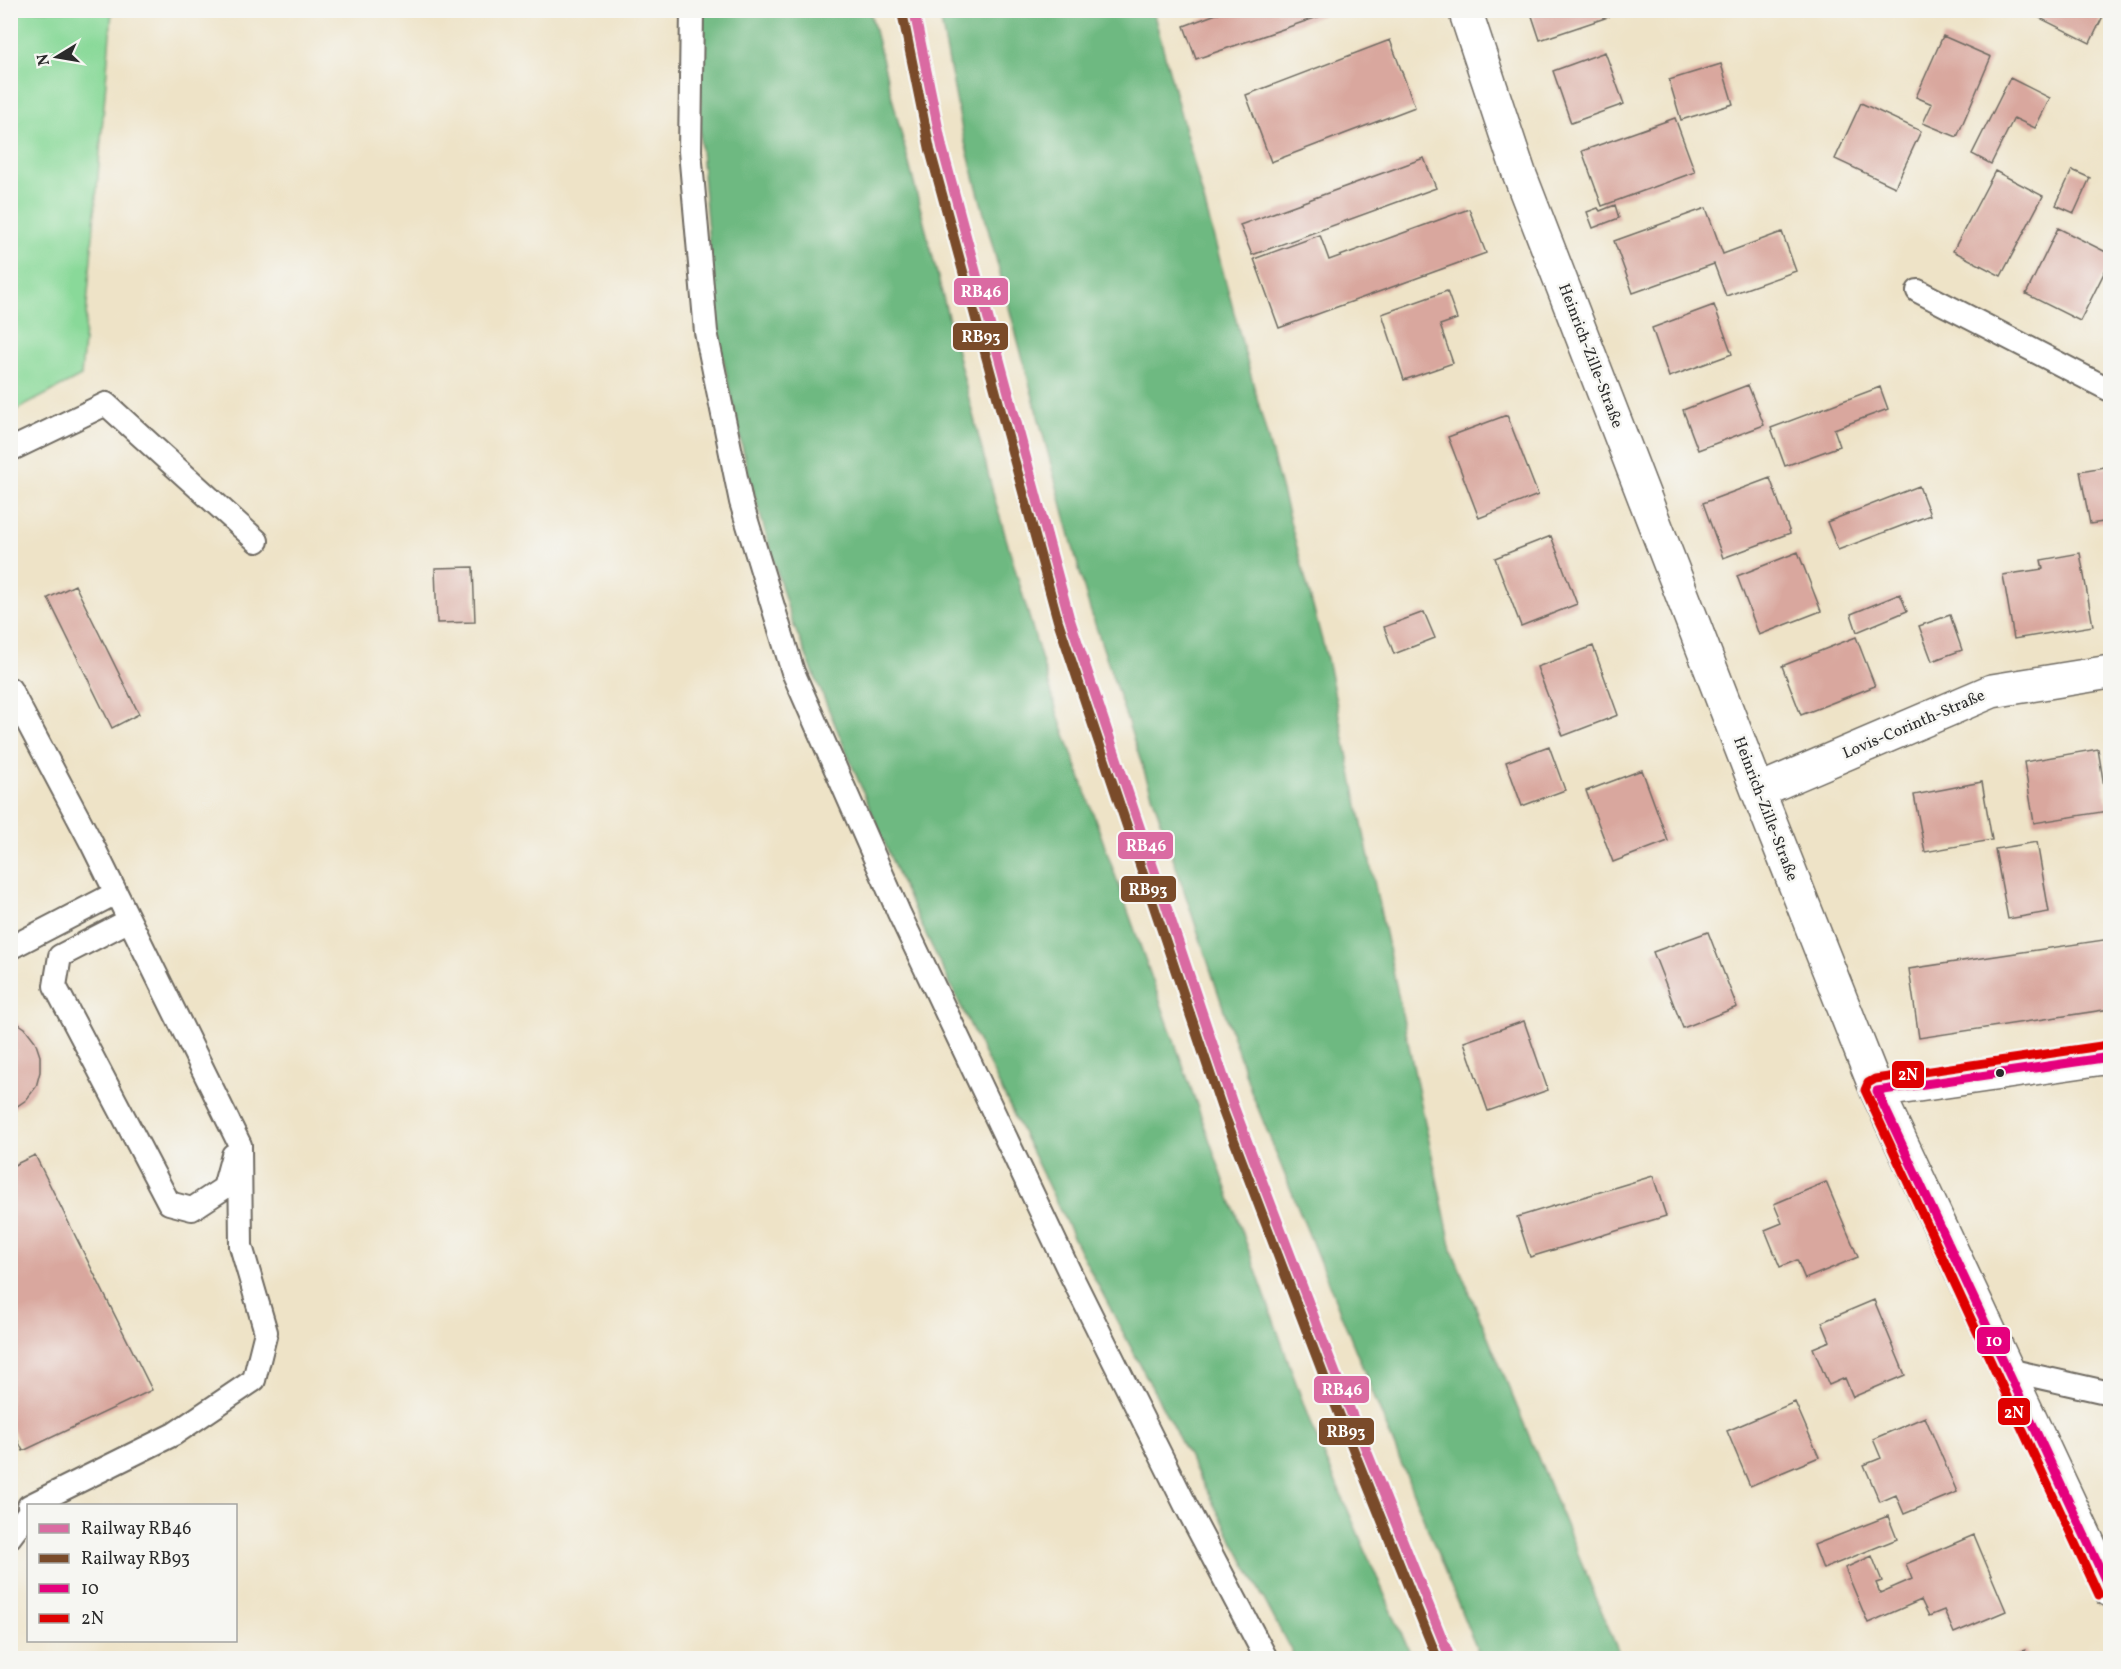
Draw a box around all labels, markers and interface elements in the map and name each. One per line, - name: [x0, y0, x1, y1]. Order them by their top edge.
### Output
- north arrow: [27, 27, 87, 87]
- text: N: [32, 51, 56, 67]
- line badge: RB46: [953, 277, 1009, 306]
- street label: Heinrich-Zille-Straße: [1552, 281, 1628, 431]
- text: RB46: [961, 282, 1001, 304]
- line badge: RB93: [952, 322, 1009, 351]
- text: RB93: [962, 327, 1000, 349]
- street label: Lovis-Corinth-Straße: [1839, 685, 1989, 765]
- street label: Heinrich-Zille-Straße: [1727, 734, 1803, 884]
- line badge: RB46: [1117, 831, 1174, 860]
- text: RB46: [1126, 836, 1166, 858]
- line badge: RB93: [1120, 875, 1177, 903]
- text: RB93: [1129, 880, 1167, 902]
- line badge: 2N: [1891, 1060, 1925, 1089]
- text: 2N: [1898, 1065, 1918, 1087]
- unlabelled marker: [1994, 1067, 2006, 1079]
- line badge: 10: [1976, 1326, 2011, 1355]
- text: 10: [1986, 1331, 2002, 1353]
- line badge: RB46: [1313, 1375, 1370, 1404]
- text: RB46: [1322, 1380, 1362, 1402]
- line badge: 2N: [1997, 1397, 2031, 1426]
- text: 2N: [2004, 1403, 2024, 1425]
- line badge: RB93: [1318, 1417, 1375, 1446]
- text: RB93: [1327, 1422, 1365, 1444]
- legend: [27, 1504, 237, 1642]
- text: Railway RB46: [81, 1517, 191, 1542]
- text: Railway RB93: [81, 1547, 190, 1572]
- text: 10: [81, 1577, 99, 1602]
- text: 2N: [81, 1607, 104, 1632]

